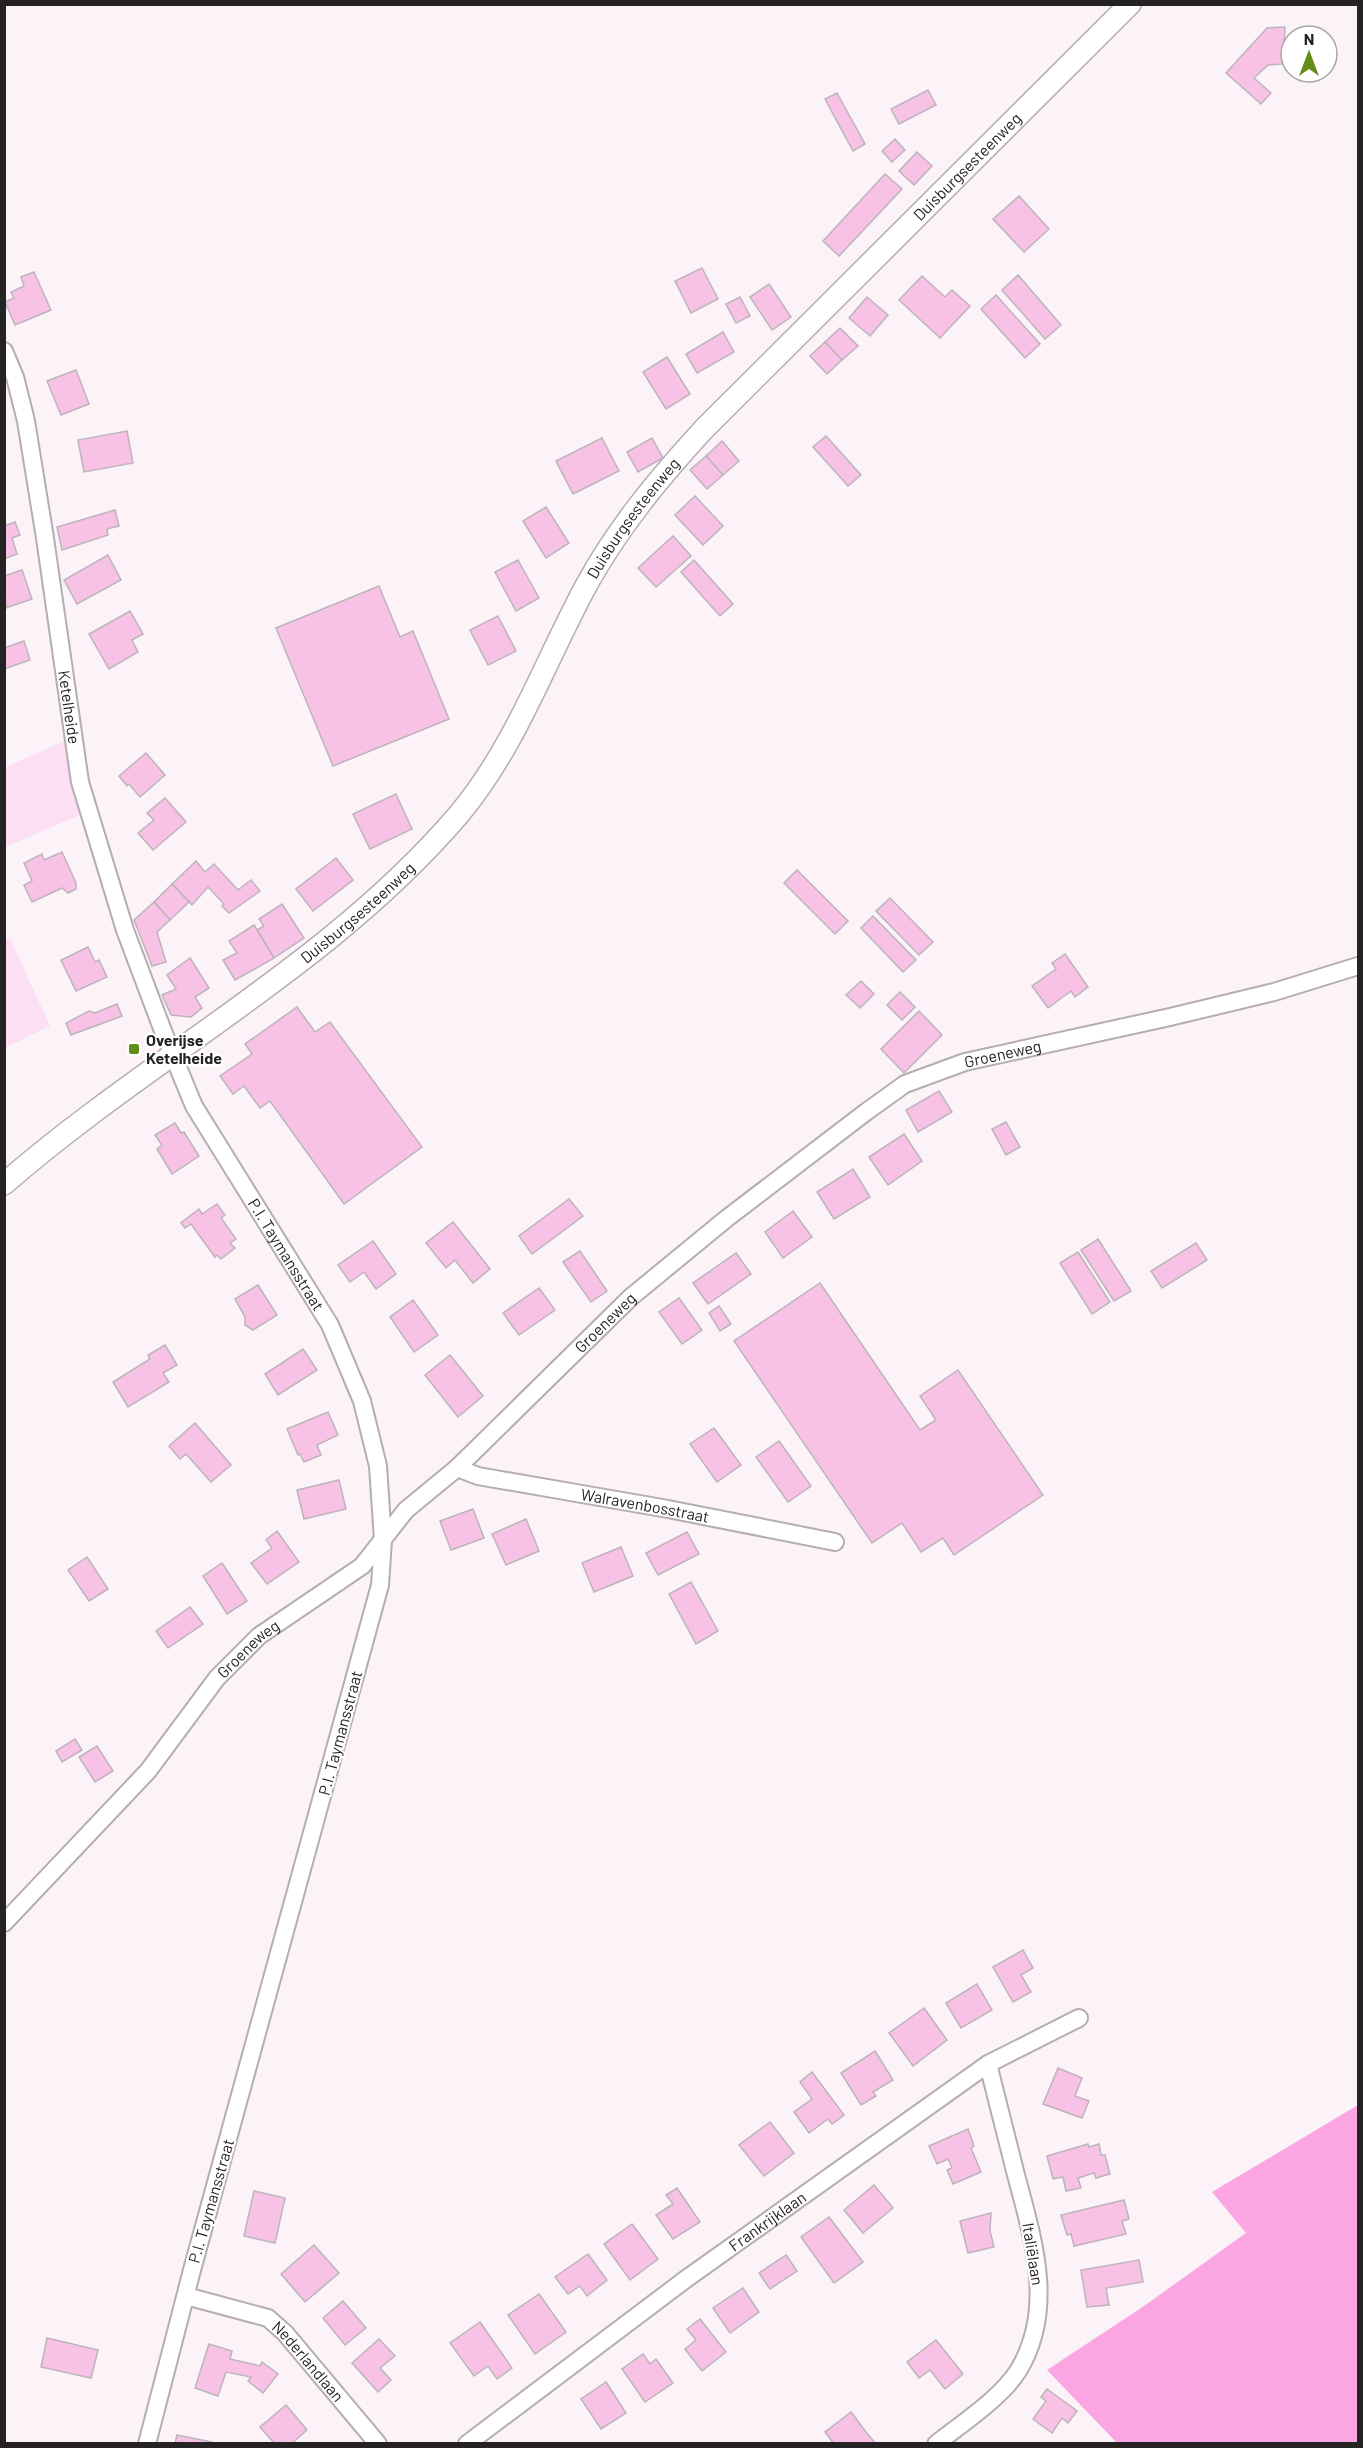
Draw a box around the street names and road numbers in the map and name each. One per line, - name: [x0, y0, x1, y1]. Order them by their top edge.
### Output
- street label: Duisburgsesteenweg: [909, 108, 1025, 224]
- street label: Duisburgsesteenweg: [582, 454, 683, 581]
- street label: Ketelheide: [55, 669, 84, 745]
- street label: Duisburgsesteenweg: [296, 858, 418, 967]
- street label: Groeneweg: [962, 1036, 1043, 1071]
- street label: P.I. Taymansstraat: [245, 1194, 329, 1314]
- street label: Groeneweg: [570, 1288, 639, 1356]
- street label: Walravenbosstraat: [580, 1484, 711, 1526]
- street label: Groeneweg: [213, 1615, 283, 1682]
- street label: P.I. Taymansstraat: [314, 1668, 365, 1797]
- street label: P.I. Taymansstraat: [184, 2137, 237, 2265]
- street label: Frankrijklaan: [725, 2187, 809, 2255]
- street label: Italiëlaan: [1019, 2221, 1048, 2287]
- street label: Nederlandlaan: [269, 2316, 348, 2405]

